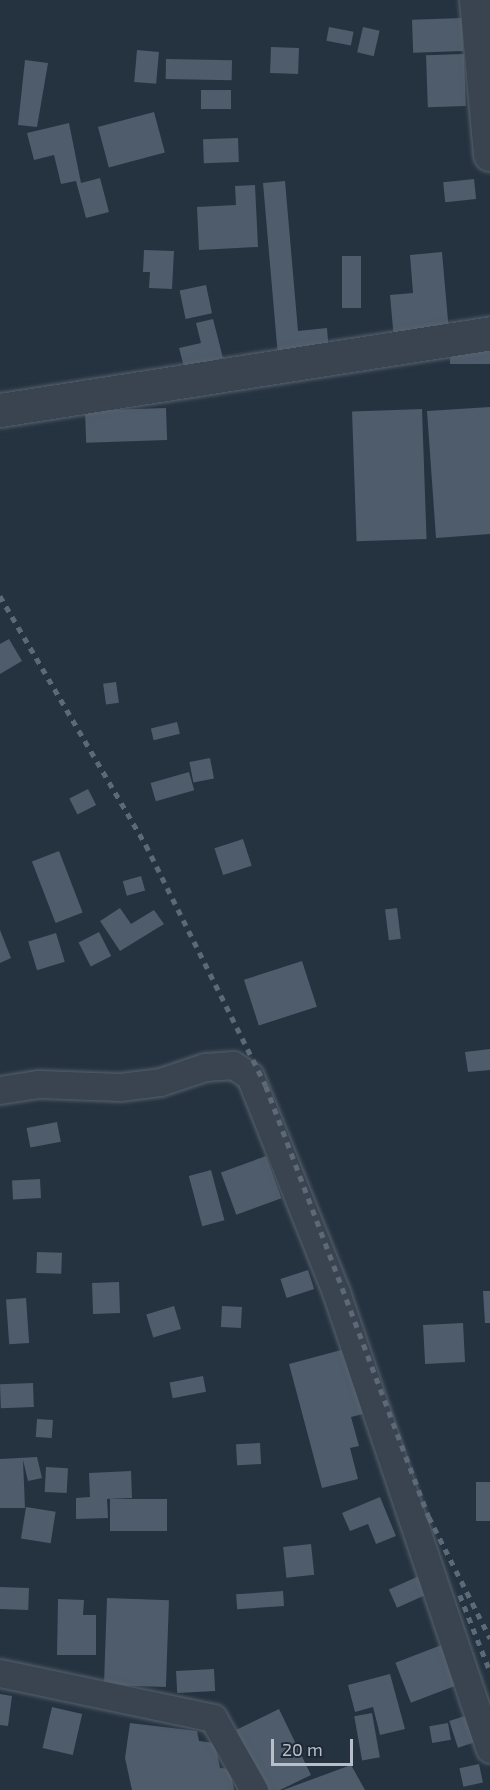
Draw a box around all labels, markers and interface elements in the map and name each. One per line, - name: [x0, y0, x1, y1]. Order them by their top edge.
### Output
- scale bar: [274, 1727, 356, 1765]
- text: 20 m: [282, 1738, 323, 1760]

